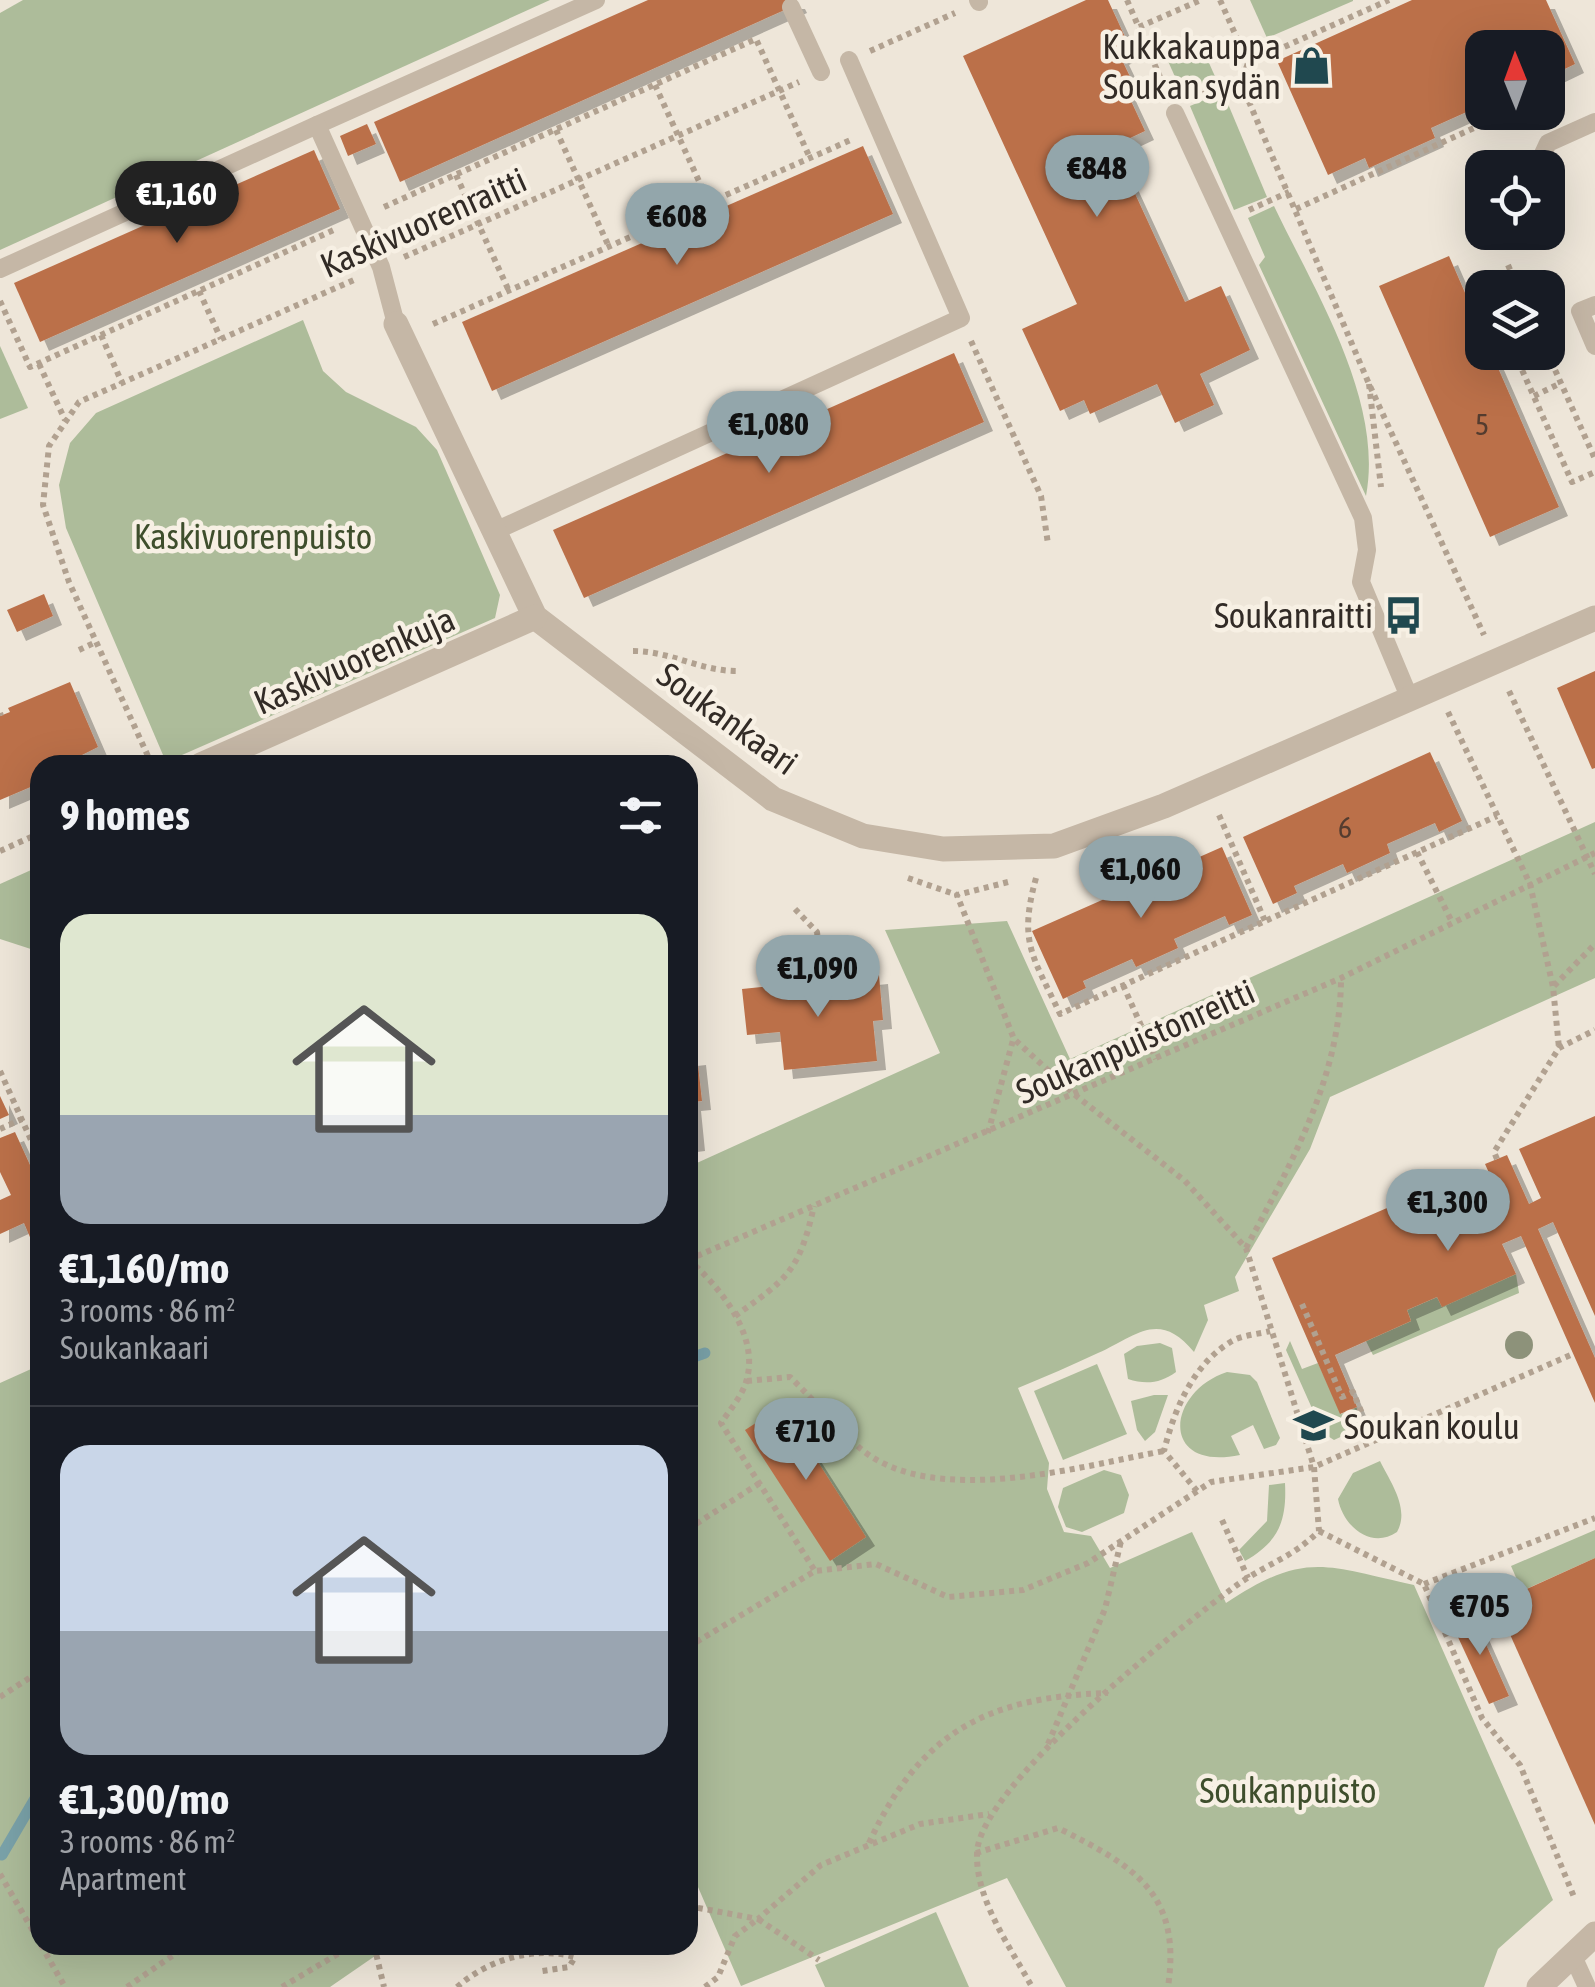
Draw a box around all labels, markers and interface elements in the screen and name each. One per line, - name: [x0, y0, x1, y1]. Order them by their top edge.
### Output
- place label: Kukkakauppa Soukan sydän: [1102, 26, 1281, 106]
- north arrow: [1465, 30, 1565, 130]
- map controls: [1465, 30, 1565, 370]
- shop icon: Kukkakauppa Soukan sydän: [1290, 45, 1332, 87]
- pin: €848: [1038, 135, 1156, 220]
- text: €848: [1067, 149, 1127, 186]
- button: locate: [1465, 150, 1565, 250]
- street label: Kaskivuorenraitti: [314, 159, 532, 285]
- pin: €1,160: [96, 161, 258, 246]
- text: €1,160: [137, 175, 217, 212]
- pin: €608: [618, 183, 736, 268]
- text: €608: [647, 197, 707, 234]
- button: layers: [1465, 270, 1565, 370]
- pin: €1,080: [688, 391, 850, 476]
- text: €1,080: [729, 405, 809, 442]
- house number: 5: [1475, 407, 1489, 441]
- park label: Kaskivuorenpuisto: [134, 516, 372, 556]
- bus stop icon: Soukanraitti: [1382, 594, 1424, 636]
- place label: Soukanraitti: [1214, 595, 1373, 635]
- street label: Kaskivuorenkuja: [248, 598, 460, 722]
- street label: Soukankaari: [650, 654, 806, 782]
- icon: filters: [613, 788, 668, 843]
- text: 9 homes: [60, 791, 190, 839]
- house number: 6: [1338, 810, 1352, 844]
- pin: €1,060: [1060, 836, 1222, 921]
- text: €1,060: [1101, 850, 1181, 887]
- pin: €1,090: [737, 935, 899, 1020]
- text: €1,090: [778, 949, 858, 986]
- street label: Soukanpuistonreitti: [1010, 971, 1260, 1111]
- icon: home: [274, 979, 454, 1159]
- pin: €1,300: [1367, 1169, 1529, 1254]
- text: €1,300: [1408, 1183, 1488, 1220]
- text: €1,160/mo: [60, 1244, 230, 1292]
- text: 3 rooms · 86 m²: [60, 1292, 235, 1329]
- text: Soukankaari: [60, 1329, 209, 1366]
- pin: €710: [747, 1398, 865, 1483]
- school or university icon: Soukan koulu: [1293, 1405, 1335, 1447]
- place label: Soukan koulu: [1344, 1406, 1520, 1446]
- text: €710: [776, 1412, 836, 1449]
- icon: home: [274, 1510, 454, 1690]
- pin: €705: [1421, 1573, 1539, 1658]
- text: €705: [1450, 1587, 1510, 1624]
- park label: Soukanpuisto: [1200, 1770, 1376, 1810]
- text: €1,300/mo: [60, 1775, 230, 1823]
- text: 3 rooms · 86 m²: [60, 1823, 235, 1860]
- text: Apartment: [60, 1860, 186, 1897]

